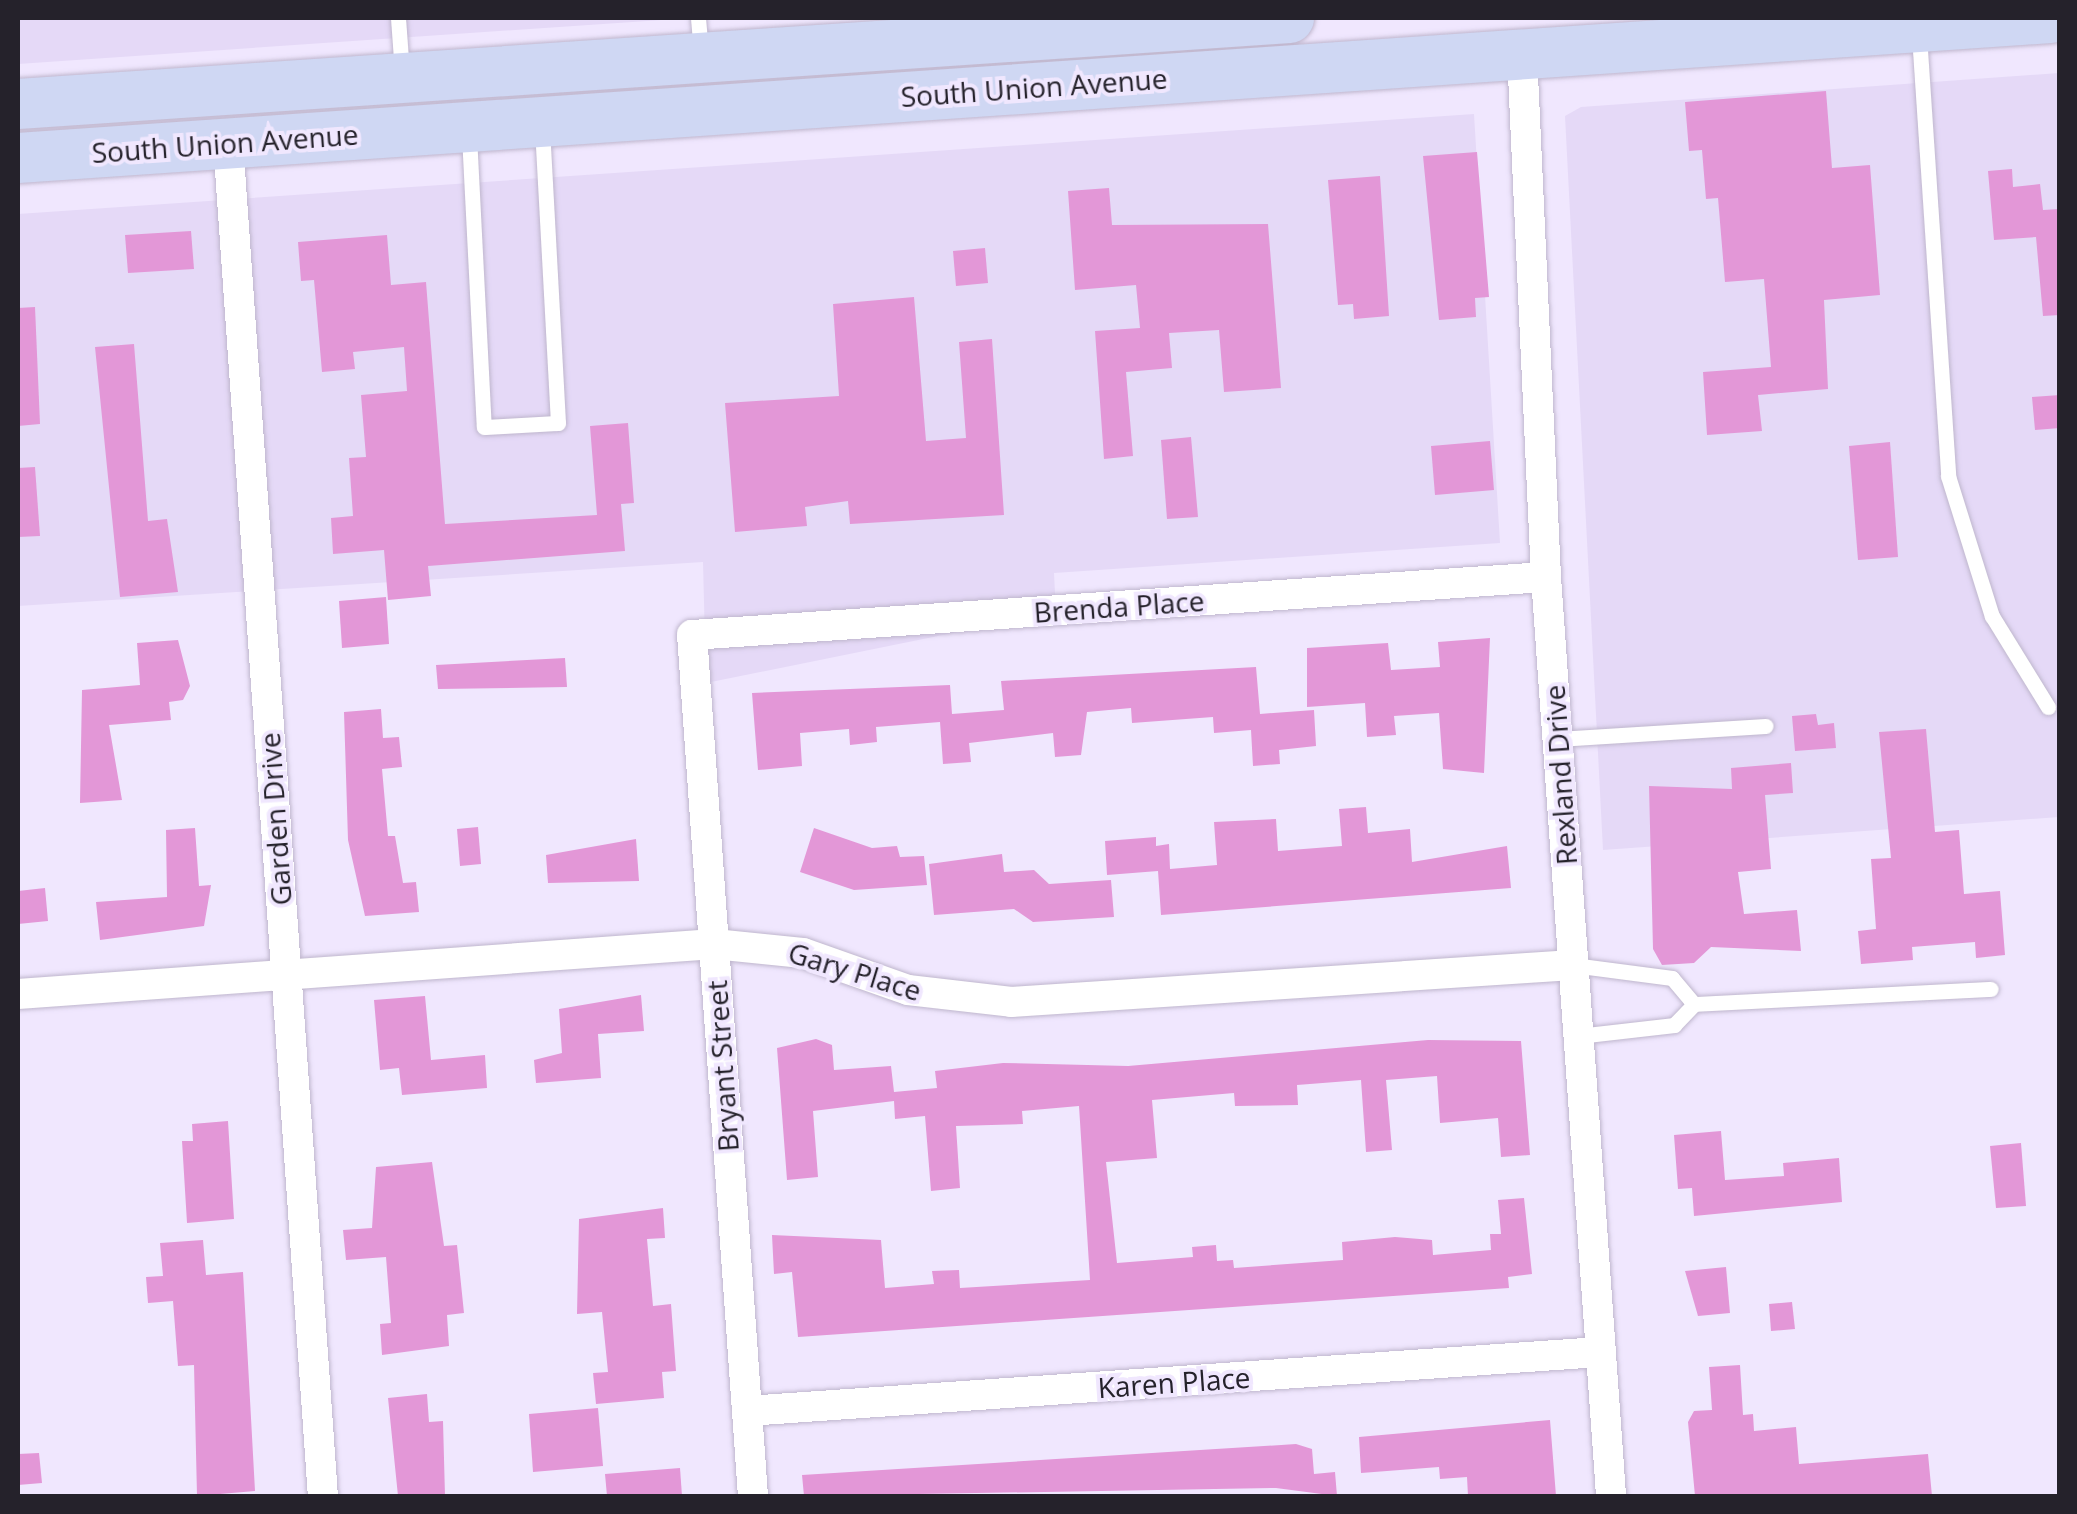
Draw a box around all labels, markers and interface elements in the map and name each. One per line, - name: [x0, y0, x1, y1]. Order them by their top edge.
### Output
- street label: South Union Avenue: [900, 61, 1168, 113]
- street label: South Union Avenue: [91, 117, 359, 169]
- street label: Brenda Place: [1033, 583, 1205, 629]
- street label: Rexland Drive: [1537, 684, 1583, 866]
- street label: Garden Drive: [252, 731, 298, 907]
- street label: Gary Place: [784, 935, 926, 1007]
- street label: Bryant Street: [699, 979, 745, 1153]
- street label: Karen Place: [1097, 1360, 1251, 1404]

